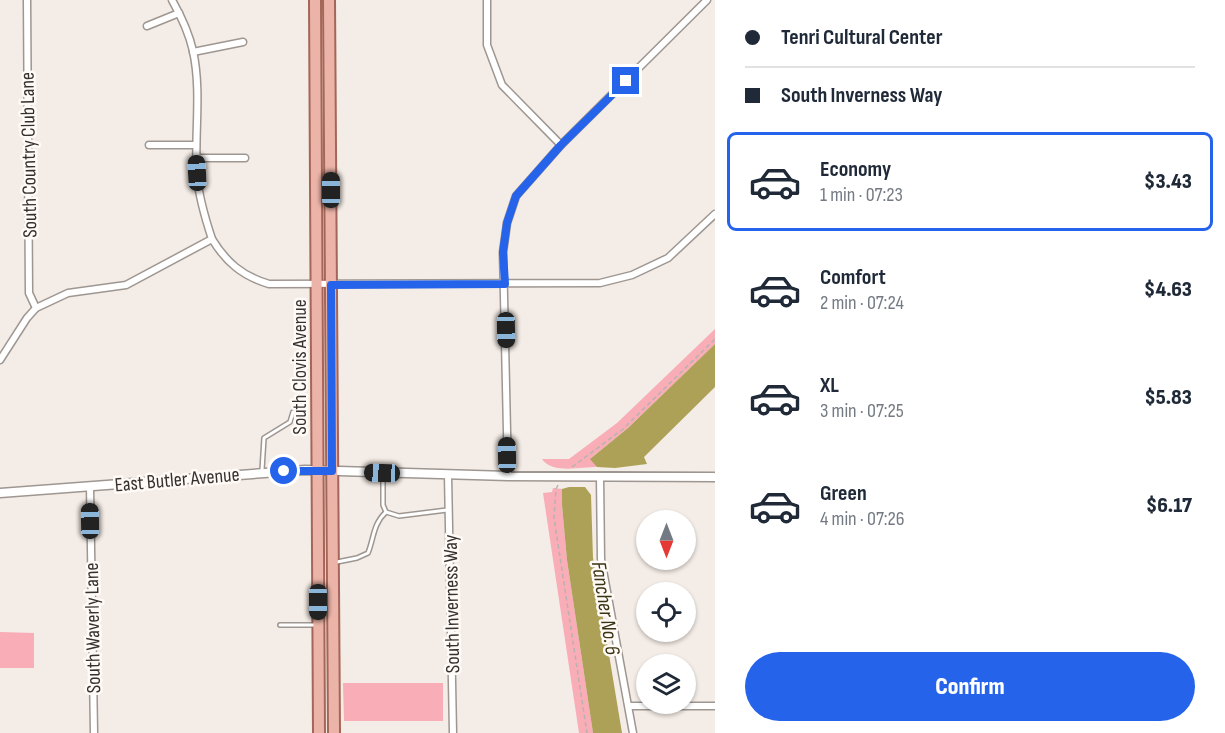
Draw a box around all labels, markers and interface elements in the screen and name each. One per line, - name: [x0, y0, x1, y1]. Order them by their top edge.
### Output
- text: Tenri Cultural Center: [781, 24, 942, 51]
- route end: [612, 67, 639, 94]
- street label: South Country Club Lane: [16, 72, 42, 238]
- text: South Inverness Way: [781, 82, 942, 109]
- car: [187, 155, 207, 191]
- icon: car: [748, 155, 802, 209]
- text: Economy: [820, 156, 891, 183]
- text: $3.43: [1144, 168, 1192, 195]
- car: [322, 172, 340, 208]
- text: 1 min · 07:23: [820, 183, 903, 207]
- icon: car: [748, 263, 802, 317]
- text: Comfort: [820, 264, 886, 291]
- text: $4.63: [1144, 276, 1192, 303]
- text: 2 min · 07:24: [820, 291, 904, 315]
- street label: South Clovis Avenue: [288, 299, 312, 435]
- car: [497, 312, 515, 348]
- icon: car: [748, 371, 802, 425]
- text: XL: [820, 372, 839, 399]
- text: $5.83: [1144, 384, 1192, 411]
- text: 3 min · 07:25: [820, 399, 904, 423]
- car: [498, 437, 516, 473]
- route start: [270, 457, 297, 484]
- street label: East Butler Avenue: [114, 463, 240, 497]
- car: [364, 463, 400, 483]
- icon: car: [748, 479, 802, 533]
- text: Green: [820, 480, 867, 507]
- text: $6.17: [1146, 492, 1192, 519]
- car: [81, 503, 99, 539]
- text: 4 min · 07:26: [820, 507, 905, 531]
- north arrow: [636, 510, 696, 570]
- map controls: [636, 510, 696, 714]
- street label: South Inverness Way: [439, 534, 465, 674]
- water label: Fancher No. 6: [586, 560, 625, 658]
- street label: South Waverly Lane: [80, 562, 106, 694]
- button: locate: [636, 582, 696, 642]
- car: [309, 584, 327, 620]
- button: Confirm: [745, 652, 1195, 721]
- button: layers: [636, 654, 696, 714]

